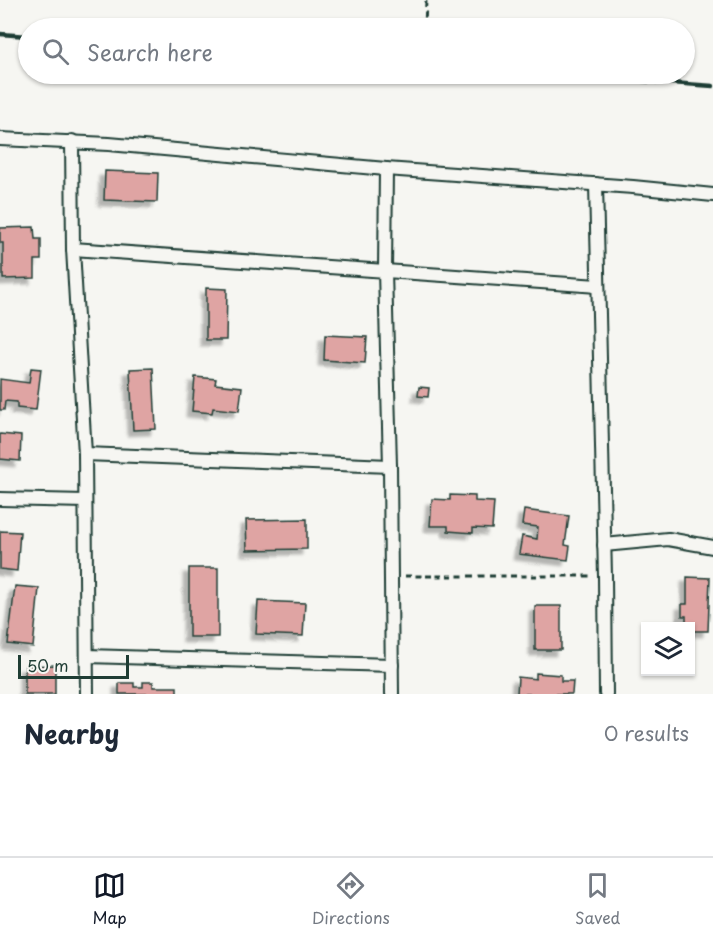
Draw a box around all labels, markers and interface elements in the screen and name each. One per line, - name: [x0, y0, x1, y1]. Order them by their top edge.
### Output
- search box: [18, 18, 695, 84]
- icon: search: [39, 35, 72, 68]
- text: Search here: [87, 35, 213, 68]
- map controls: [641, 622, 695, 676]
- button: layers: [641, 622, 695, 676]
- scale bar: [18, 652, 129, 680]
- text: 50 m: [27, 653, 68, 677]
- text: Nearby: [24, 714, 119, 753]
- text: 0 results: [604, 718, 689, 748]
- tab: Map: [93, 869, 127, 929]
- tab: Directions: [312, 869, 390, 929]
- tab: Saved: [575, 869, 620, 929]

